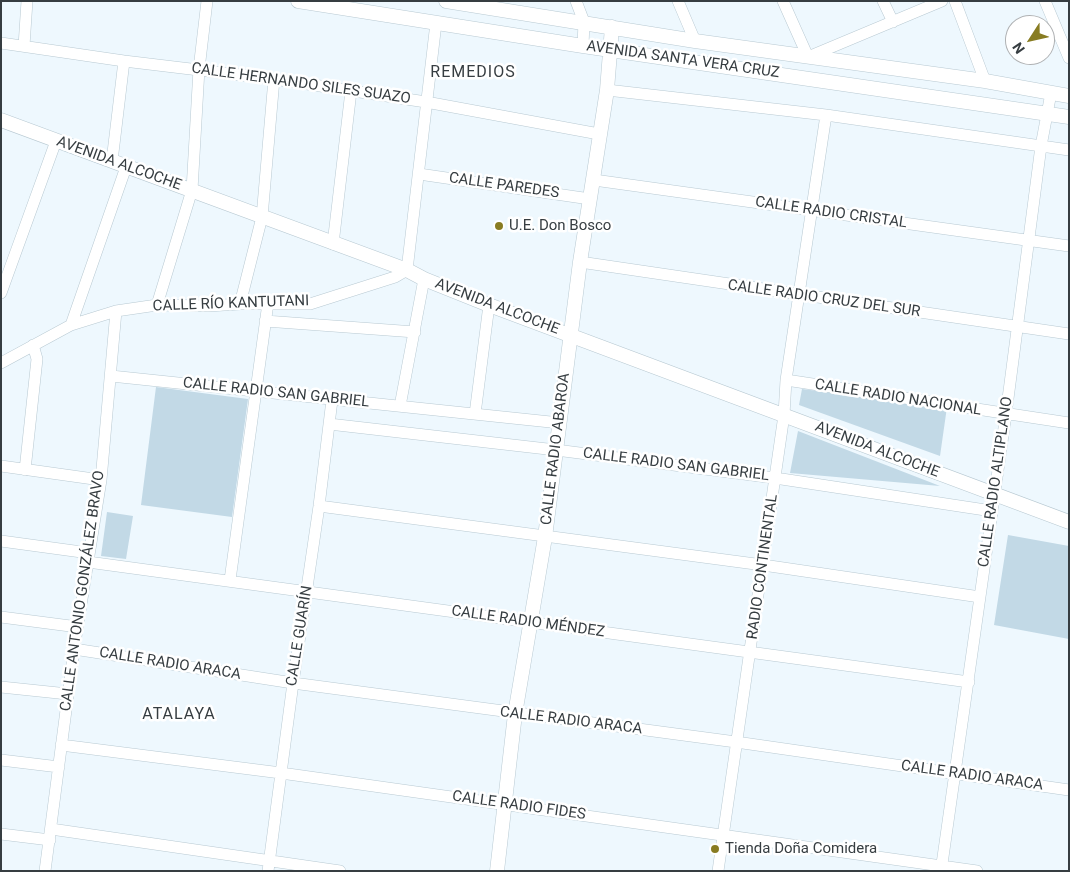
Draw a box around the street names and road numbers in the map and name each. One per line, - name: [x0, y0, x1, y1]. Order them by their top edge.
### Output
- street label: AVENIDA SANTA VERA CRUZ: [585, 38, 781, 82]
- street label: CALLE HERNANDO SILES SUAZO: [190, 60, 412, 108]
- street label: AVENIDA ALCOCHE: [54, 133, 184, 195]
- street label: CALLE PAREDES: [448, 169, 560, 203]
- street label: CALLE RADIO CRISTAL: [754, 193, 908, 233]
- street label: AVENIDA ALCOCHE: [432, 275, 562, 339]
- street label: CALLE RADIO CRUZ DEL SUR: [726, 277, 922, 321]
- street label: CALLE RÍO KANTUTANI: [152, 292, 310, 316]
- street label: CALLE RADIO ABAROA: [538, 372, 574, 526]
- street label: CALLE RADIO SAN GABRIEL: [182, 374, 370, 412]
- street label: CALLE RADIO NACIONAL: [813, 376, 983, 420]
- street label: CALLE RADIO ALTIPLANO: [975, 395, 1017, 569]
- street label: AVENIDA ALCOCHE: [812, 418, 942, 482]
- street label: CALLE RADIO SAN GABRIEL: [582, 445, 770, 485]
- street label: CALLE ANTONIO GONZÁLEZ BRAVO: [57, 469, 109, 713]
- street label: RADIO CONTINENTAL: [744, 493, 782, 641]
- street label: CALLE GUARÍN: [283, 584, 317, 688]
- street label: CALLE RADIO MÉNDEZ: [450, 602, 606, 642]
- street label: CALLE RADIO ARACA: [98, 644, 242, 684]
- street label: CALLE RADIO ARACA: [499, 703, 643, 739]
- street label: CALLE RADIO ARACA: [900, 757, 1044, 795]
- street label: CALLE RADIO FIDES: [451, 788, 587, 824]

